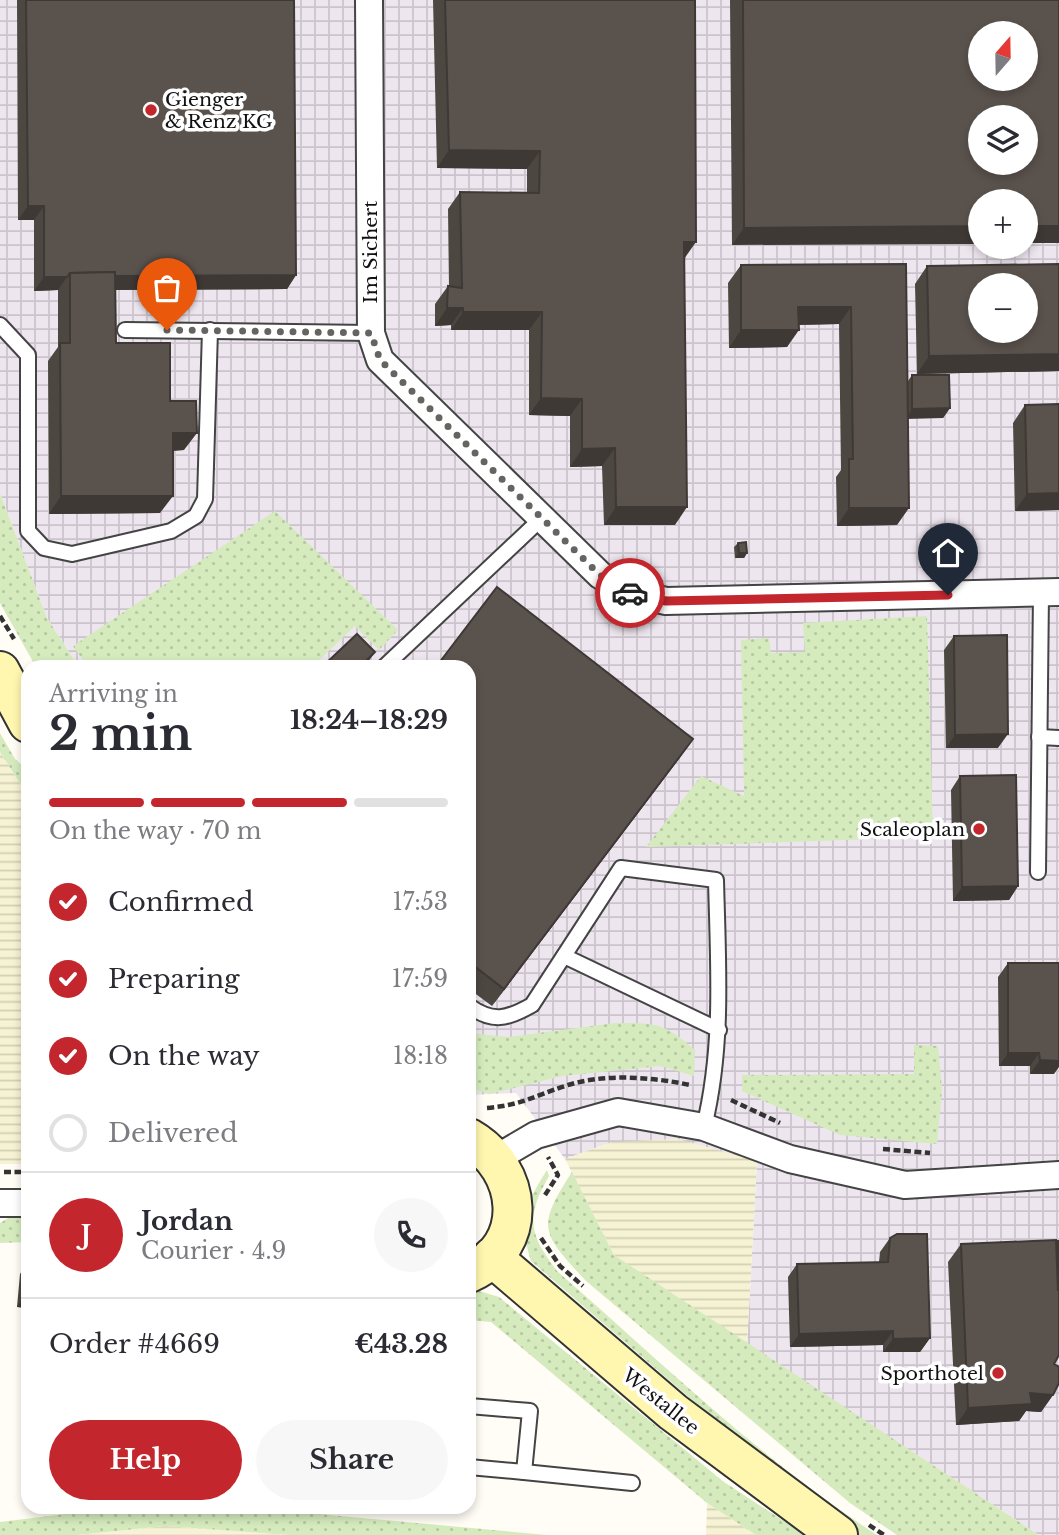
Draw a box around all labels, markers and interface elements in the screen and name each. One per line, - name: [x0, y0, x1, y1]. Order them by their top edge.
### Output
- north arrow: [968, 21, 1038, 91]
- map controls: [968, 21, 1038, 343]
- place label: Gienger & Renz KG: [165, 88, 273, 133]
- marker: Gienger & Renz KG: [143, 102, 159, 118]
- button: layers: [968, 105, 1038, 175]
- button: +: [968, 189, 1038, 259]
- street label: Im Sichert: [359, 200, 382, 303]
- pin: [137, 258, 197, 330]
- icon: bag: [148, 269, 186, 307]
- button: −: [968, 273, 1038, 343]
- pin: [918, 523, 978, 595]
- icon: home: [929, 534, 967, 572]
- courier: [595, 558, 665, 628]
- icon: car: [611, 574, 649, 612]
- text: Arriving in: [49, 680, 178, 708]
- text: 18:24–18:29: [290, 704, 448, 736]
- text: 2 min: [49, 705, 192, 762]
- text: On the way · 70 m: [49, 817, 262, 845]
- place label: Scaleoplan: [860, 818, 965, 841]
- marker: Scaleoplan: [971, 821, 987, 837]
- icon: check: [49, 883, 87, 921]
- text: Confirmed: [108, 886, 253, 918]
- text: 17:53: [392, 888, 448, 916]
- icon: check: [49, 960, 87, 998]
- text: Preparing: [108, 963, 240, 995]
- text: 17:59: [392, 965, 448, 993]
- icon: check: [49, 1037, 87, 1075]
- text: On the way: [108, 1040, 260, 1072]
- text: 18:18: [393, 1042, 448, 1070]
- text: Delivered: [108, 1117, 238, 1149]
- button: phone: [374, 1198, 448, 1272]
- text: Jordan: [141, 1205, 233, 1237]
- text: J: [81, 1219, 91, 1251]
- text: Courier · 4.9: [141, 1237, 286, 1265]
- text: Order #4669: [49, 1328, 220, 1360]
- text: €43.28: [354, 1328, 448, 1360]
- place label: Sporthotel: [881, 1362, 984, 1385]
- street label: Westallee: [617, 1363, 704, 1439]
- marker: Sporthotel: [990, 1365, 1006, 1381]
- button: Help: [49, 1420, 242, 1500]
- button: Share: [256, 1420, 448, 1500]

